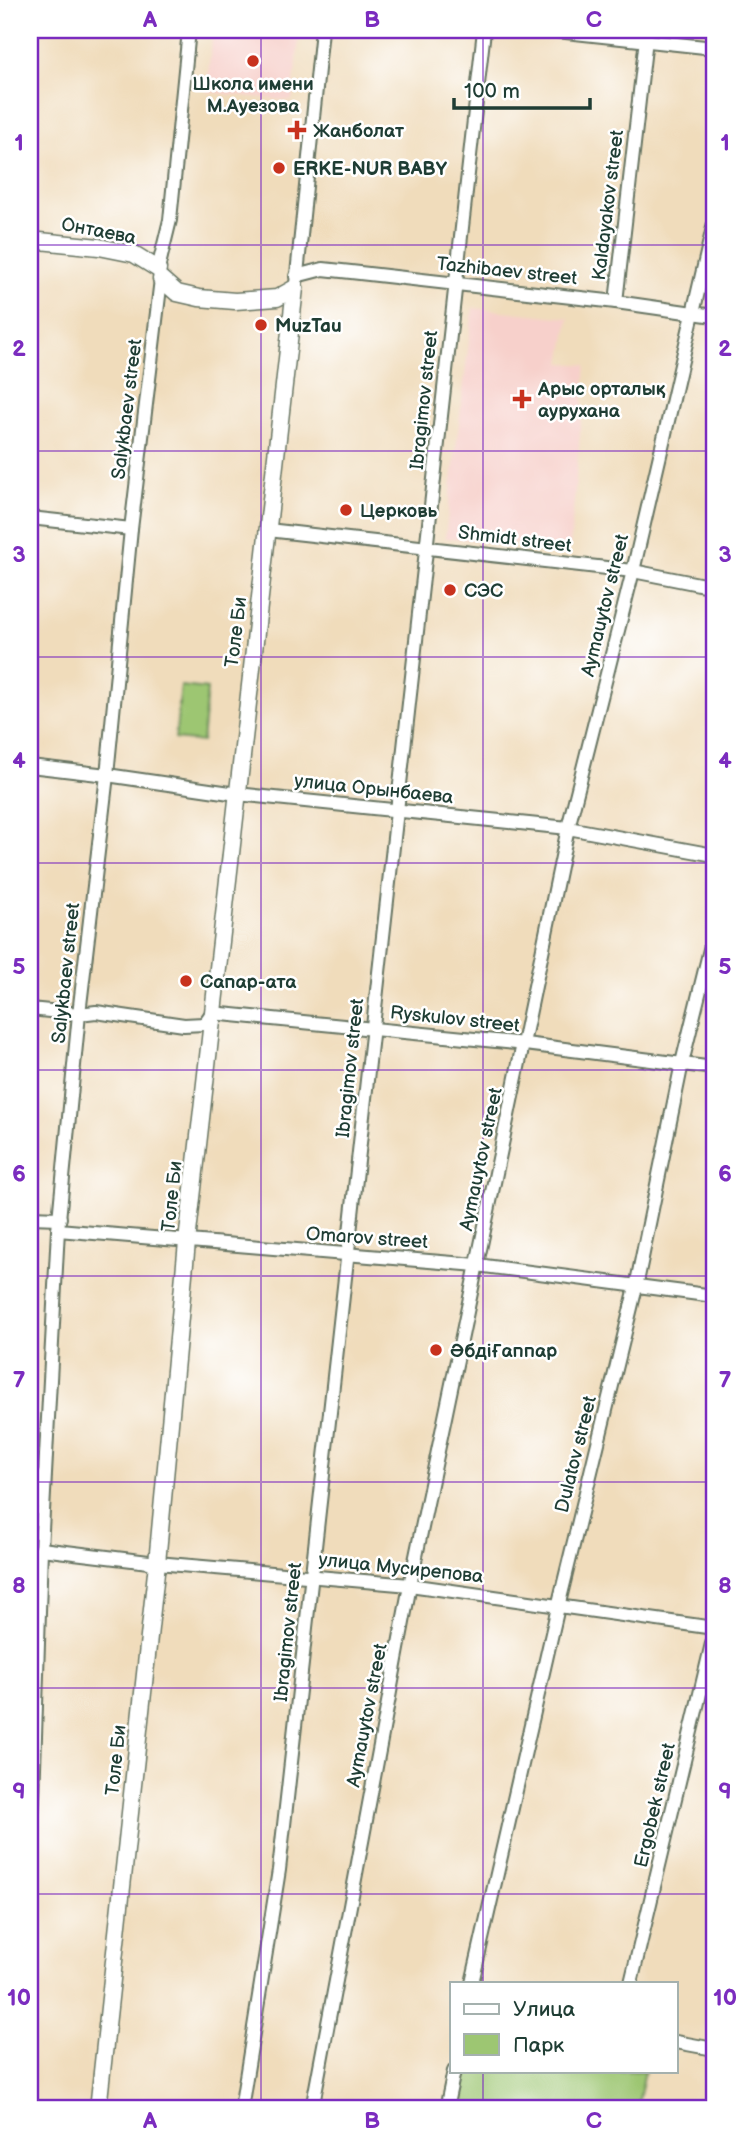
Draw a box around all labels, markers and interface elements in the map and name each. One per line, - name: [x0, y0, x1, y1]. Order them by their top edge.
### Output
- text: A: [142, 6, 158, 34]
- text: B: [364, 6, 380, 34]
- text: C: [586, 6, 602, 34]
- marker: Школа имени М.Ауезова: [245, 53, 261, 69]
- scale bar: [454, 66, 590, 110]
- place label: Школа имени М.Ауезова: [192, 73, 314, 118]
- text: 100 m: [464, 79, 520, 104]
- marker: Жанболат: [287, 120, 307, 140]
- place label: Жанболат: [313, 120, 404, 143]
- street label: Kaldayakov street: [588, 128, 629, 282]
- text: 1: [14, 129, 24, 157]
- text: 1: [720, 129, 730, 157]
- place label: ERKE-NUR BABY: [293, 158, 448, 181]
- marker: ERKE-NUR BABY: [271, 160, 287, 176]
- street label: Онтаева: [59, 213, 138, 250]
- street label: Tazhibaev street: [435, 253, 578, 290]
- place label: MuzTau: [275, 315, 342, 338]
- marker: MuzTau: [253, 317, 269, 333]
- street label: Ibragimov street: [406, 329, 443, 471]
- text: 2: [12, 335, 26, 363]
- text: 2: [718, 335, 732, 363]
- street label: Salykbaev street: [107, 337, 148, 481]
- place label: Арыс орталық аурухана: [537, 378, 666, 423]
- marker: Арыс орталық аурухана: [512, 389, 532, 409]
- place label: Церковь: [360, 500, 438, 523]
- marker: Церковь: [338, 502, 354, 518]
- street label: Shmidt street: [457, 521, 573, 558]
- street label: Aymauytov street: [577, 532, 634, 679]
- text: 3: [12, 541, 26, 569]
- text: 3: [718, 541, 732, 569]
- place label: СЭС: [464, 580, 503, 603]
- marker: СЭС: [442, 582, 458, 598]
- street label: Толе Би: [221, 596, 252, 669]
- text: 4: [12, 747, 26, 775]
- text: 4: [718, 747, 732, 775]
- street label: улица Орынбаева: [293, 770, 455, 809]
- street label: Salykbaev street: [48, 902, 85, 1045]
- text: 5: [12, 953, 26, 981]
- text: 5: [718, 953, 732, 981]
- place label: Сапар-ата: [200, 971, 297, 994]
- marker: Сапар-ата: [178, 973, 194, 989]
- street label: Ibragimov street: [332, 997, 369, 1139]
- street label: Ryskulov street: [389, 1001, 521, 1038]
- street label: Aymauytov street: [455, 1085, 508, 1233]
- text: 6: [12, 1160, 26, 1188]
- street label: Толе Би: [157, 1160, 188, 1233]
- text: 6: [718, 1160, 732, 1188]
- street label: Omarov street: [305, 1223, 429, 1254]
- place label: ӘбдіҒаппар: [450, 1340, 558, 1363]
- marker: ӘбдіҒаппар: [428, 1342, 444, 1358]
- text: 7: [13, 1366, 26, 1394]
- text: 7: [719, 1366, 732, 1394]
- street label: Dulatov street: [551, 1393, 602, 1515]
- street label: улица Мусирепова: [317, 1548, 484, 1589]
- street label: Ibragimov street: [270, 1561, 307, 1703]
- text: 8: [12, 1572, 26, 1600]
- text: 8: [718, 1572, 732, 1600]
- street label: Aymauytov street: [342, 1641, 393, 1789]
- street label: Толе Би: [101, 1724, 132, 1797]
- street label: Ergobek street: [630, 1741, 681, 1870]
- text: 9: [12, 1778, 26, 1806]
- text: 9: [718, 1778, 732, 1806]
- legend: [450, 1982, 678, 2072]
- text: 10: [7, 1984, 31, 2012]
- text: 10: [713, 1984, 737, 2012]
- text: Улица: [513, 1997, 576, 2022]
- text: Парк: [513, 2033, 564, 2058]
- text: A: [142, 2107, 158, 2135]
- text: B: [364, 2107, 380, 2135]
- text: C: [586, 2107, 602, 2135]

